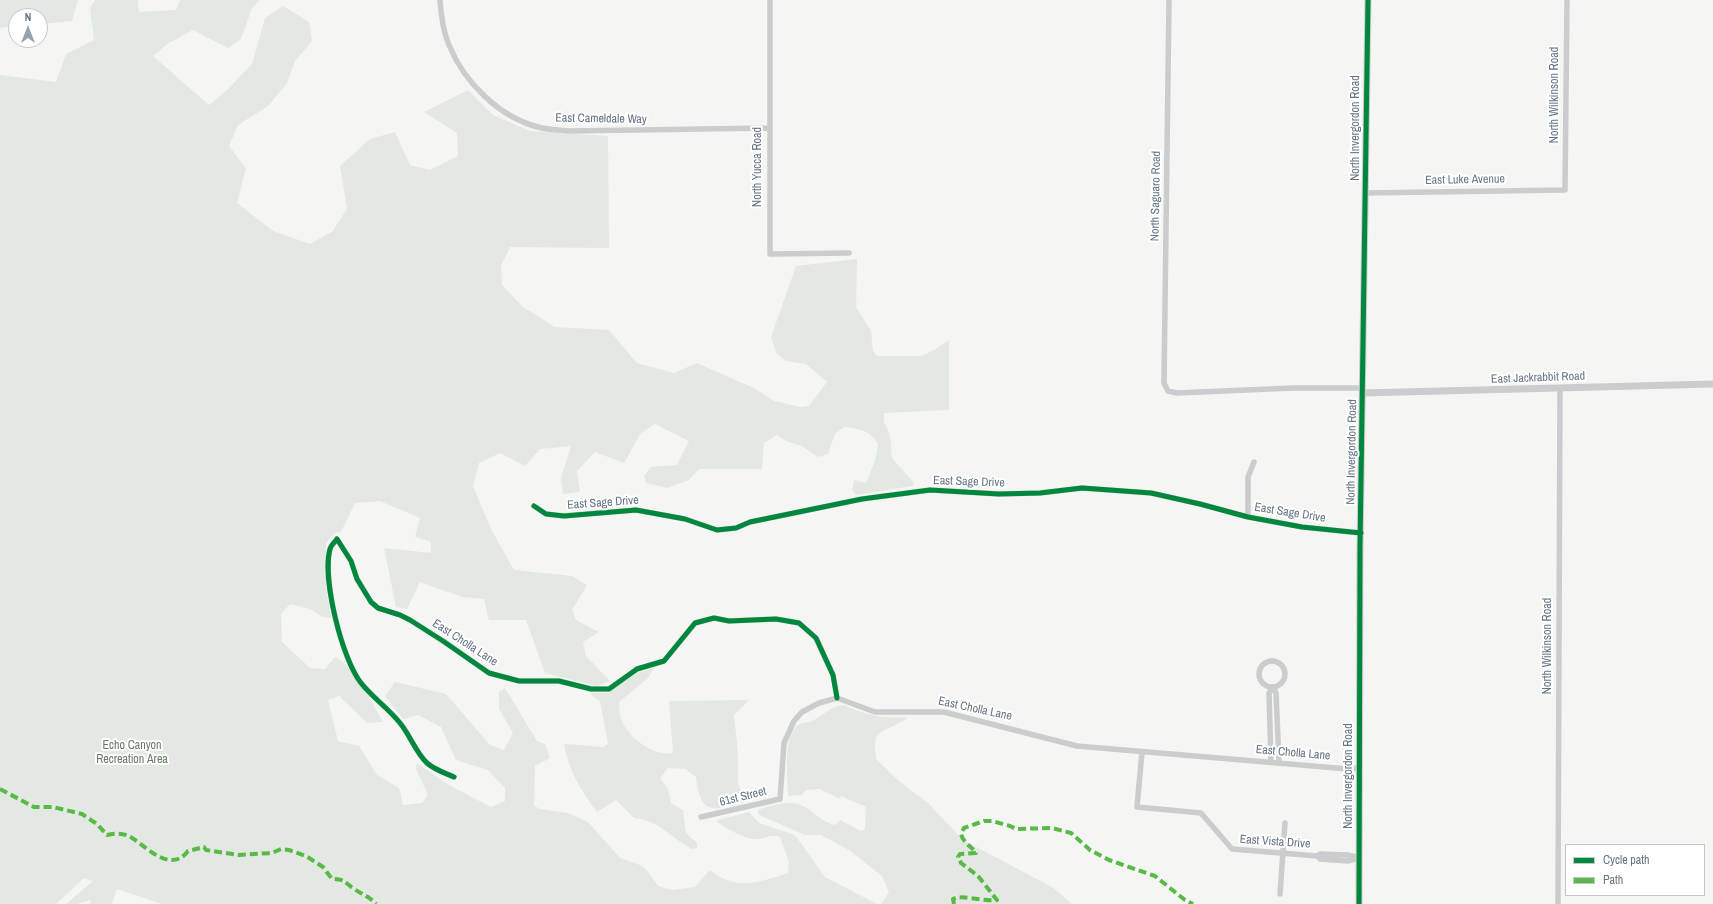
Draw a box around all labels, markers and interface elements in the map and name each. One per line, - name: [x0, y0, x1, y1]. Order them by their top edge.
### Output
- north arrow: [8, 8, 48, 48]
- text: N: [25, 10, 31, 24]
- street label: North Wilkinson Road: [1548, 47, 1562, 143]
- street label: North Invergordon Road: [1349, 75, 1363, 181]
- street label: East Cameldale Way: [555, 111, 647, 127]
- street label: North Yucca Road: [751, 127, 765, 207]
- street label: North Saguaro Road: [1148, 151, 1164, 241]
- street label: East Luke Avenue: [1425, 172, 1505, 188]
- street label: East Jackrabbit Road: [1491, 369, 1585, 387]
- street label: North Invergordon Road: [1344, 399, 1360, 505]
- street label: East Sage Drive: [933, 474, 1005, 490]
- street label: East Sage Drive: [567, 493, 639, 513]
- street label: East Sage Drive: [1253, 500, 1327, 526]
- street label: North Wilkinson Road: [1541, 598, 1555, 694]
- street label: East Cholla Lane: [430, 617, 500, 669]
- street label: East Cholla Lane: [937, 694, 1013, 724]
- street label: North Invergordon Road: [1342, 723, 1356, 829]
- park label: Echo Canyon Recreation Area: [96, 739, 168, 767]
- street label: East Cholla Lane: [1255, 743, 1331, 763]
- street label: 61st Street: [718, 784, 768, 810]
- street label: East Vista Drive: [1239, 832, 1311, 852]
- legend: [1565, 844, 1705, 896]
- text: Cycle path: [1603, 852, 1650, 868]
- text: Path: [1603, 872, 1623, 888]

